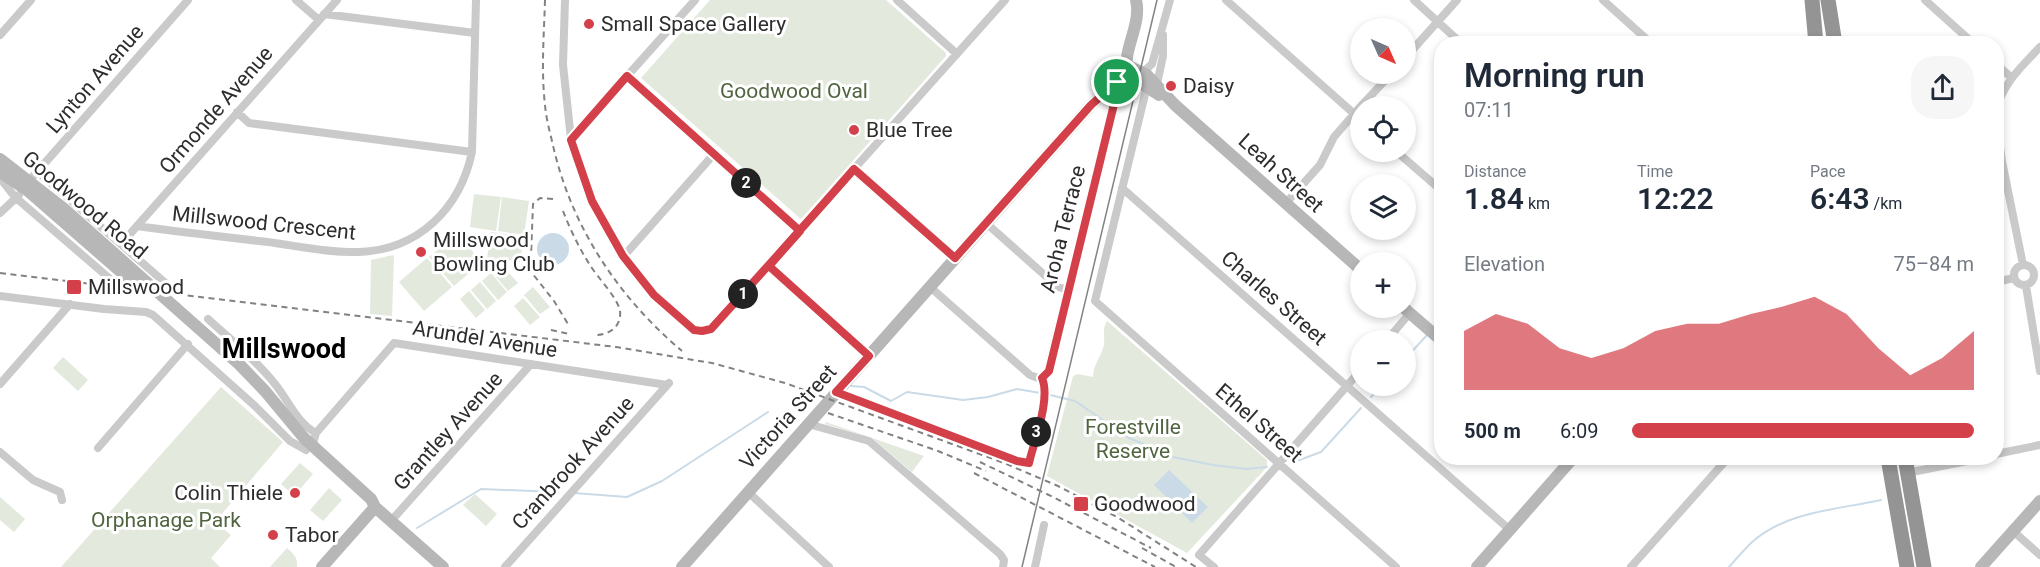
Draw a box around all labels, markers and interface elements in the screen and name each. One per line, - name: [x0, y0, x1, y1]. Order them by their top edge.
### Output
- place label: Small Space Gallery: [601, 12, 786, 36]
- marker: Small Space Gallery: [582, 17, 596, 31]
- north arrow: [1350, 18, 1416, 84]
- map controls: [1350, 18, 1416, 396]
- street label: Lynton Avenue: [41, 20, 149, 138]
- street label: Ormonde Avenue: [154, 42, 278, 178]
- pin: [1091, 56, 1142, 107]
- text: Morning run: [1464, 56, 1645, 95]
- button: share: [1911, 56, 1974, 119]
- icon: arrive: [1100, 65, 1133, 98]
- place label: Daisy: [1183, 74, 1234, 98]
- park label: Goodwood Oval: [720, 79, 868, 103]
- marker: Daisy: [1164, 79, 1178, 93]
- button: locate: [1350, 96, 1416, 162]
- text: 07:11: [1464, 98, 1514, 122]
- place label: Blue Tree: [866, 118, 953, 142]
- marker: Blue Tree: [847, 123, 861, 137]
- street label: Leah Street: [1234, 129, 1329, 217]
- street label: Goodwood Road: [18, 146, 152, 264]
- text: Distance: [1464, 162, 1526, 181]
- text: Time: [1637, 162, 1673, 181]
- text: Pace: [1810, 162, 1846, 181]
- street label: Aroha Terrace: [1036, 163, 1090, 295]
- pin: 2: [731, 168, 761, 198]
- text: 2: [741, 173, 751, 192]
- button: layers: [1350, 174, 1416, 240]
- text: 1.84: [1464, 181, 1524, 216]
- text: 12:22: [1637, 181, 1714, 216]
- text: 6:43: [1810, 181, 1870, 216]
- text: km: [1524, 194, 1550, 213]
- text: /km: [1870, 194, 1902, 213]
- street label: Millswood Crescent: [171, 201, 357, 245]
- place label: Millswood Bowling Club: [433, 228, 555, 276]
- marker: Millswood Bowling Club: [414, 245, 428, 259]
- street label: Charles Street: [1217, 246, 1332, 350]
- button: +: [1350, 252, 1416, 318]
- text: Elevation: [1464, 252, 1545, 276]
- text: 75–84 m: [1893, 252, 1974, 276]
- place label: Millswood: [88, 275, 184, 299]
- marker: Millswood: [65, 278, 83, 296]
- pin: 1: [728, 279, 758, 309]
- text: 1: [738, 284, 748, 303]
- street label: Arundel Avenue: [411, 316, 559, 362]
- button: −: [1350, 330, 1416, 396]
- district label: Millswood: [222, 333, 346, 365]
- street label: Victoria Street: [735, 360, 841, 474]
- street label: Grantley Avenue: [389, 367, 507, 495]
- street label: Ethel Street: [1211, 379, 1307, 467]
- street label: Cranbrook Avenue: [507, 392, 639, 534]
- park label: Forestville Reserve: [1085, 415, 1181, 463]
- pin: 3: [1021, 417, 1051, 447]
- text: 500 m: [1464, 419, 1521, 443]
- text: 6:09: [1560, 419, 1599, 443]
- text: 3: [1031, 422, 1041, 441]
- place label: Colin Thiele: [174, 481, 283, 505]
- marker: Colin Thiele: [288, 486, 302, 500]
- place label: Goodwood: [1094, 492, 1196, 516]
- marker: Goodwood: [1072, 495, 1090, 513]
- park label: Orphanage Park: [91, 508, 241, 532]
- place label: Tabor: [285, 523, 339, 547]
- marker: Tabor: [266, 528, 280, 542]

